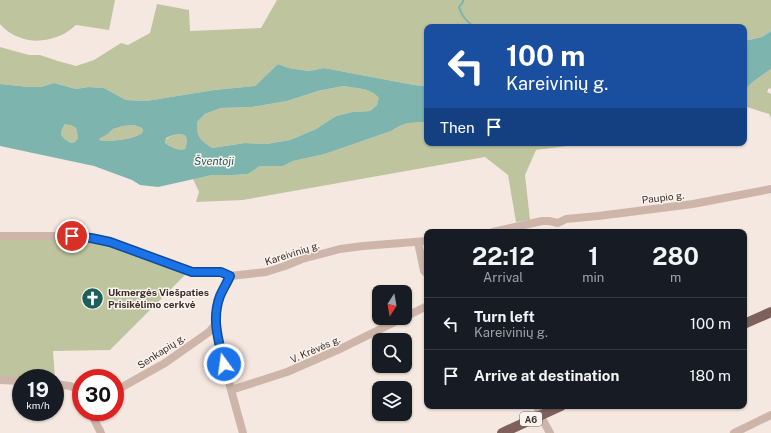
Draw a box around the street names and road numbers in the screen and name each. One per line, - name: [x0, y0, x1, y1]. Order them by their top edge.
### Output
- street label: Paupio g.: [641, 188, 685, 206]
- street label: Kareivinių g.: [263, 239, 321, 267]
- street label: Senkapių g.: [135, 331, 187, 371]
- street label: V. Krėvės g.: [288, 333, 342, 365]
- road number: A6: [520, 412, 542, 426]

